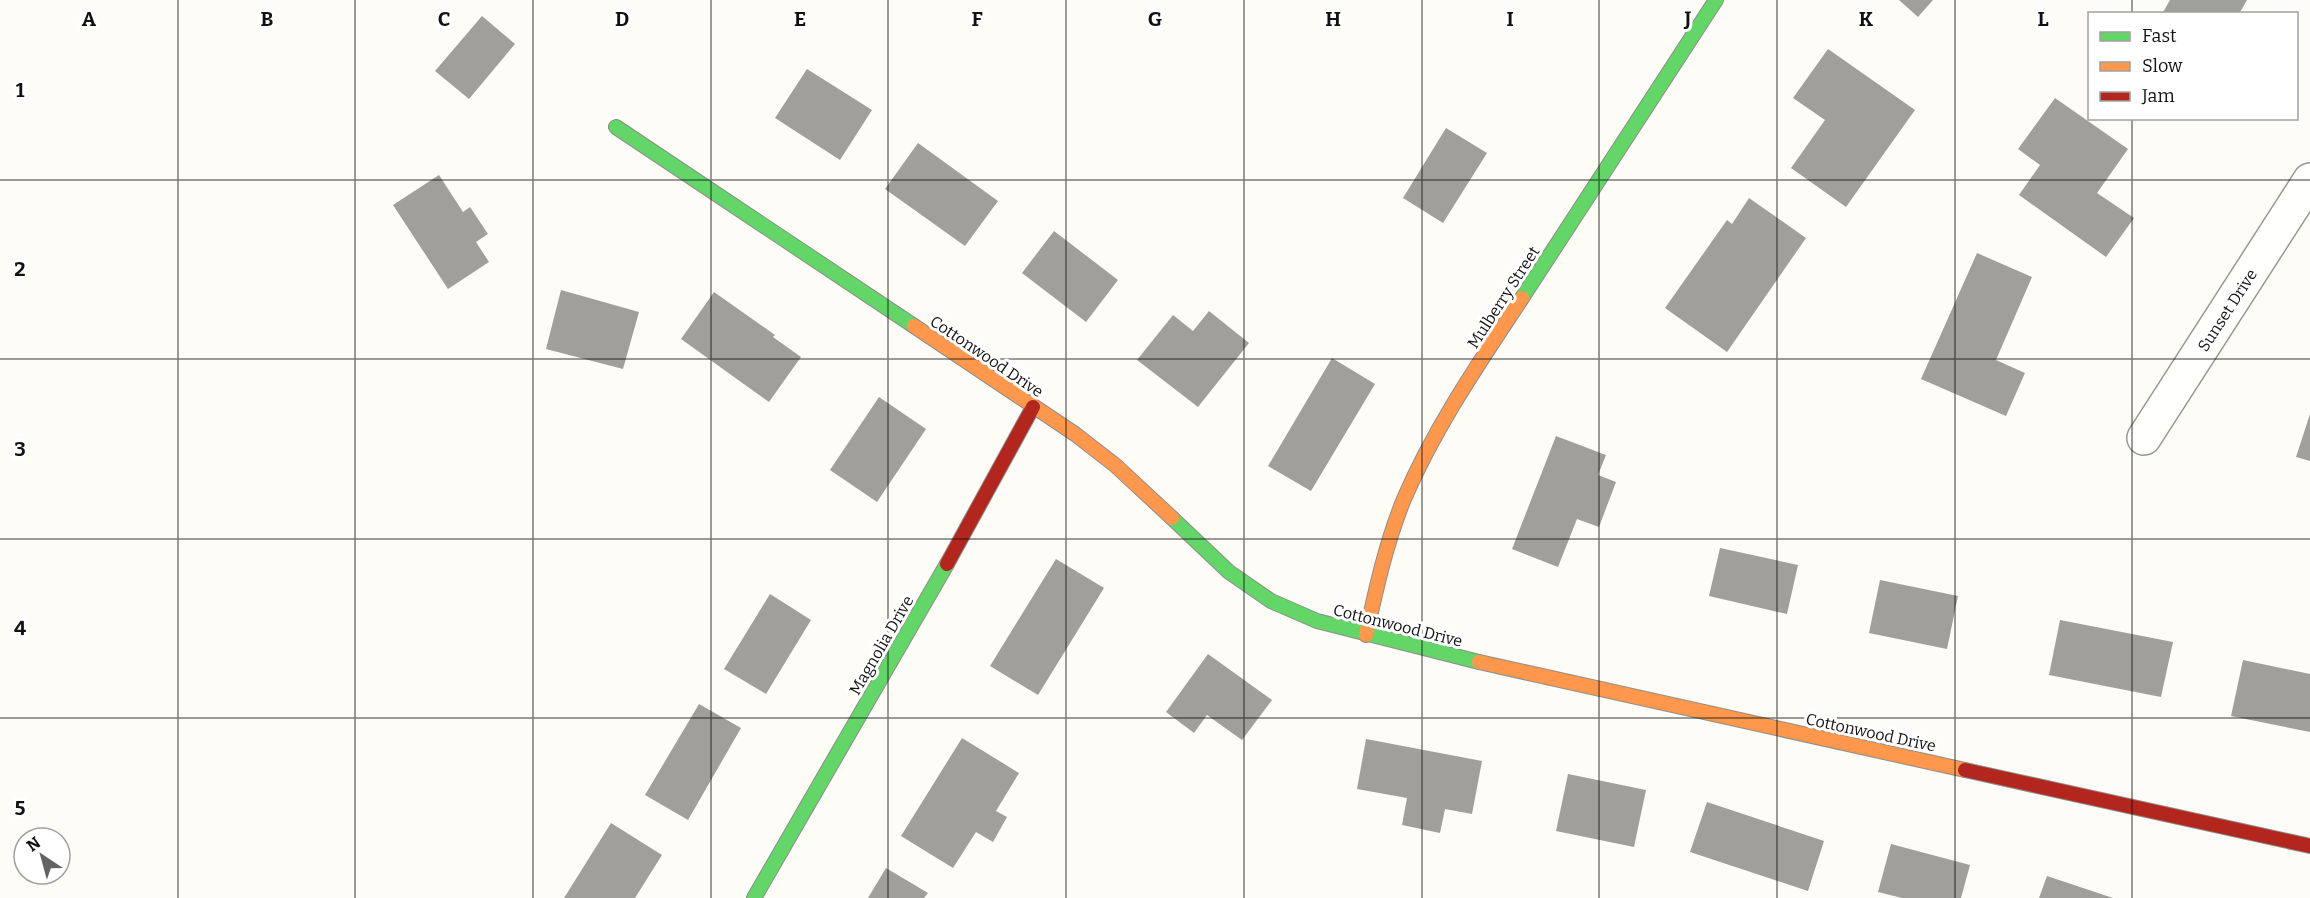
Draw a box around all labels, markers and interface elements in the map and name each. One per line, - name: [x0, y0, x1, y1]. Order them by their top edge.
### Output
- text: A: [82, 7, 97, 31]
- text: B: [261, 7, 274, 31]
- text: C: [438, 7, 450, 31]
- text: D: [615, 7, 629, 31]
- text: E: [794, 7, 806, 31]
- text: F: [971, 7, 983, 31]
- text: G: [1148, 7, 1162, 31]
- text: H: [1325, 7, 1341, 31]
- text: I: [1506, 7, 1514, 31]
- text: J: [1684, 7, 1692, 31]
- text: K: [1859, 7, 1874, 31]
- text: L: [2037, 7, 2049, 31]
- legend: [2088, 12, 2298, 120]
- text: Fast: [2142, 25, 2177, 47]
- text: Slow: [2142, 55, 2183, 77]
- text: 1: [16, 78, 25, 102]
- text: Jam: [2141, 85, 2175, 107]
- street label: Mulberry Street: [1463, 243, 1544, 352]
- text: 2: [14, 257, 26, 281]
- street label: Sunset Drive: [2194, 266, 2261, 355]
- street label: Cottonwood Drive: [927, 312, 1047, 401]
- text: 3: [14, 437, 26, 461]
- street label: Magnolia Drive: [845, 592, 918, 698]
- street label: Cottonwood Drive: [1331, 600, 1464, 651]
- text: 4: [14, 616, 26, 640]
- street label: Cottonwood Drive: [1804, 709, 1938, 756]
- text: 5: [15, 796, 26, 820]
- north arrow: [12, 826, 72, 886]
- text: N: [23, 833, 44, 856]

